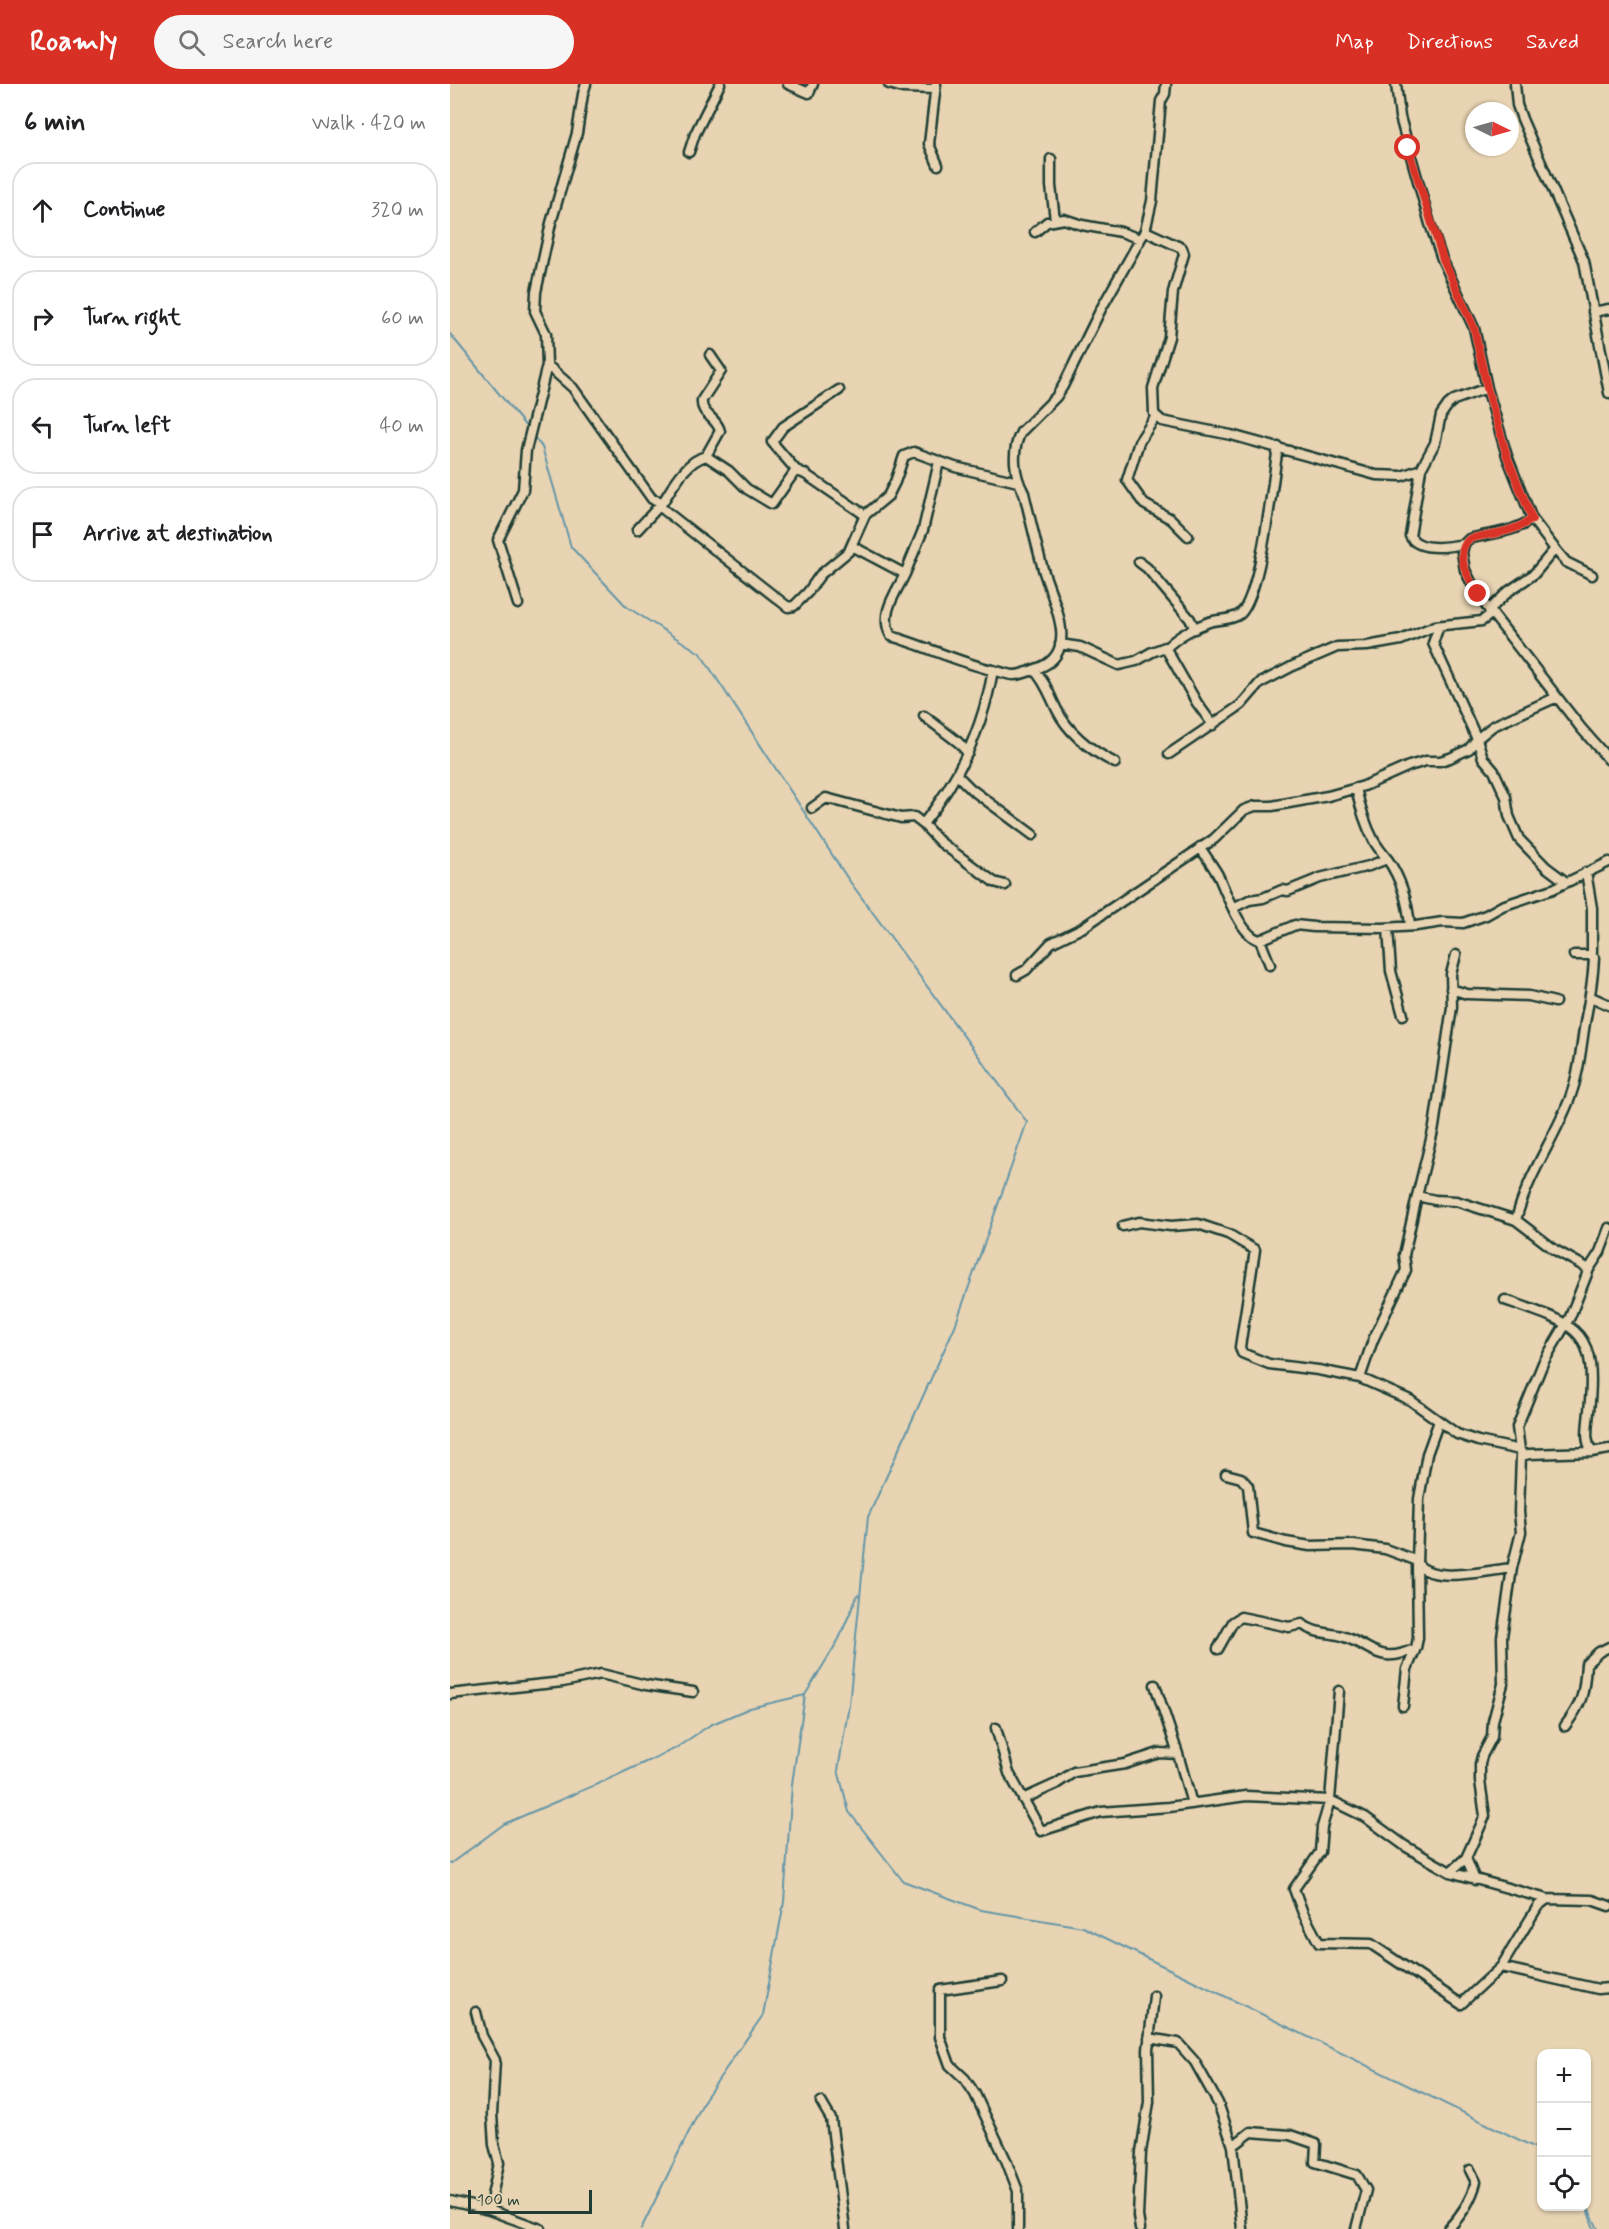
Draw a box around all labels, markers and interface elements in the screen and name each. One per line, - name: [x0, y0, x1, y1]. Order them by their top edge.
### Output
- search box: [154, 15, 574, 69]
- text: Roamly: [30, 24, 118, 61]
- icon: search: [175, 26, 208, 59]
- text: Search here: [223, 28, 333, 56]
- text: Map: [1335, 28, 1374, 56]
- text: Directions: [1407, 28, 1493, 56]
- text: Saved: [1526, 28, 1579, 56]
- north arrow: [1465, 102, 1519, 156]
- text: 6 min: [24, 106, 86, 140]
- text: Walk · 420 m: [312, 110, 426, 137]
- route start: [1394, 134, 1420, 160]
- icon: ahead: [26, 194, 59, 227]
- text: Continue: [83, 196, 165, 224]
- text: 320 m: [371, 197, 424, 224]
- icon: right: [26, 302, 59, 335]
- text: Turn right: [83, 304, 181, 332]
- text: 60 m: [381, 305, 424, 332]
- icon: left: [26, 410, 59, 443]
- text: Turn left: [83, 412, 171, 440]
- text: 40 m: [380, 413, 424, 440]
- icon: arrive: [26, 518, 59, 551]
- text: Arrive at destination: [83, 520, 273, 548]
- route end: [1464, 580, 1490, 606]
- map controls: [1537, 2049, 1591, 2211]
- button: +: [1537, 2049, 1591, 2103]
- button: −: [1537, 2103, 1591, 2157]
- button: locate: [1537, 2157, 1591, 2211]
- scale bar: [468, 2187, 592, 2214]
- text: 100 m: [477, 2190, 520, 2211]

